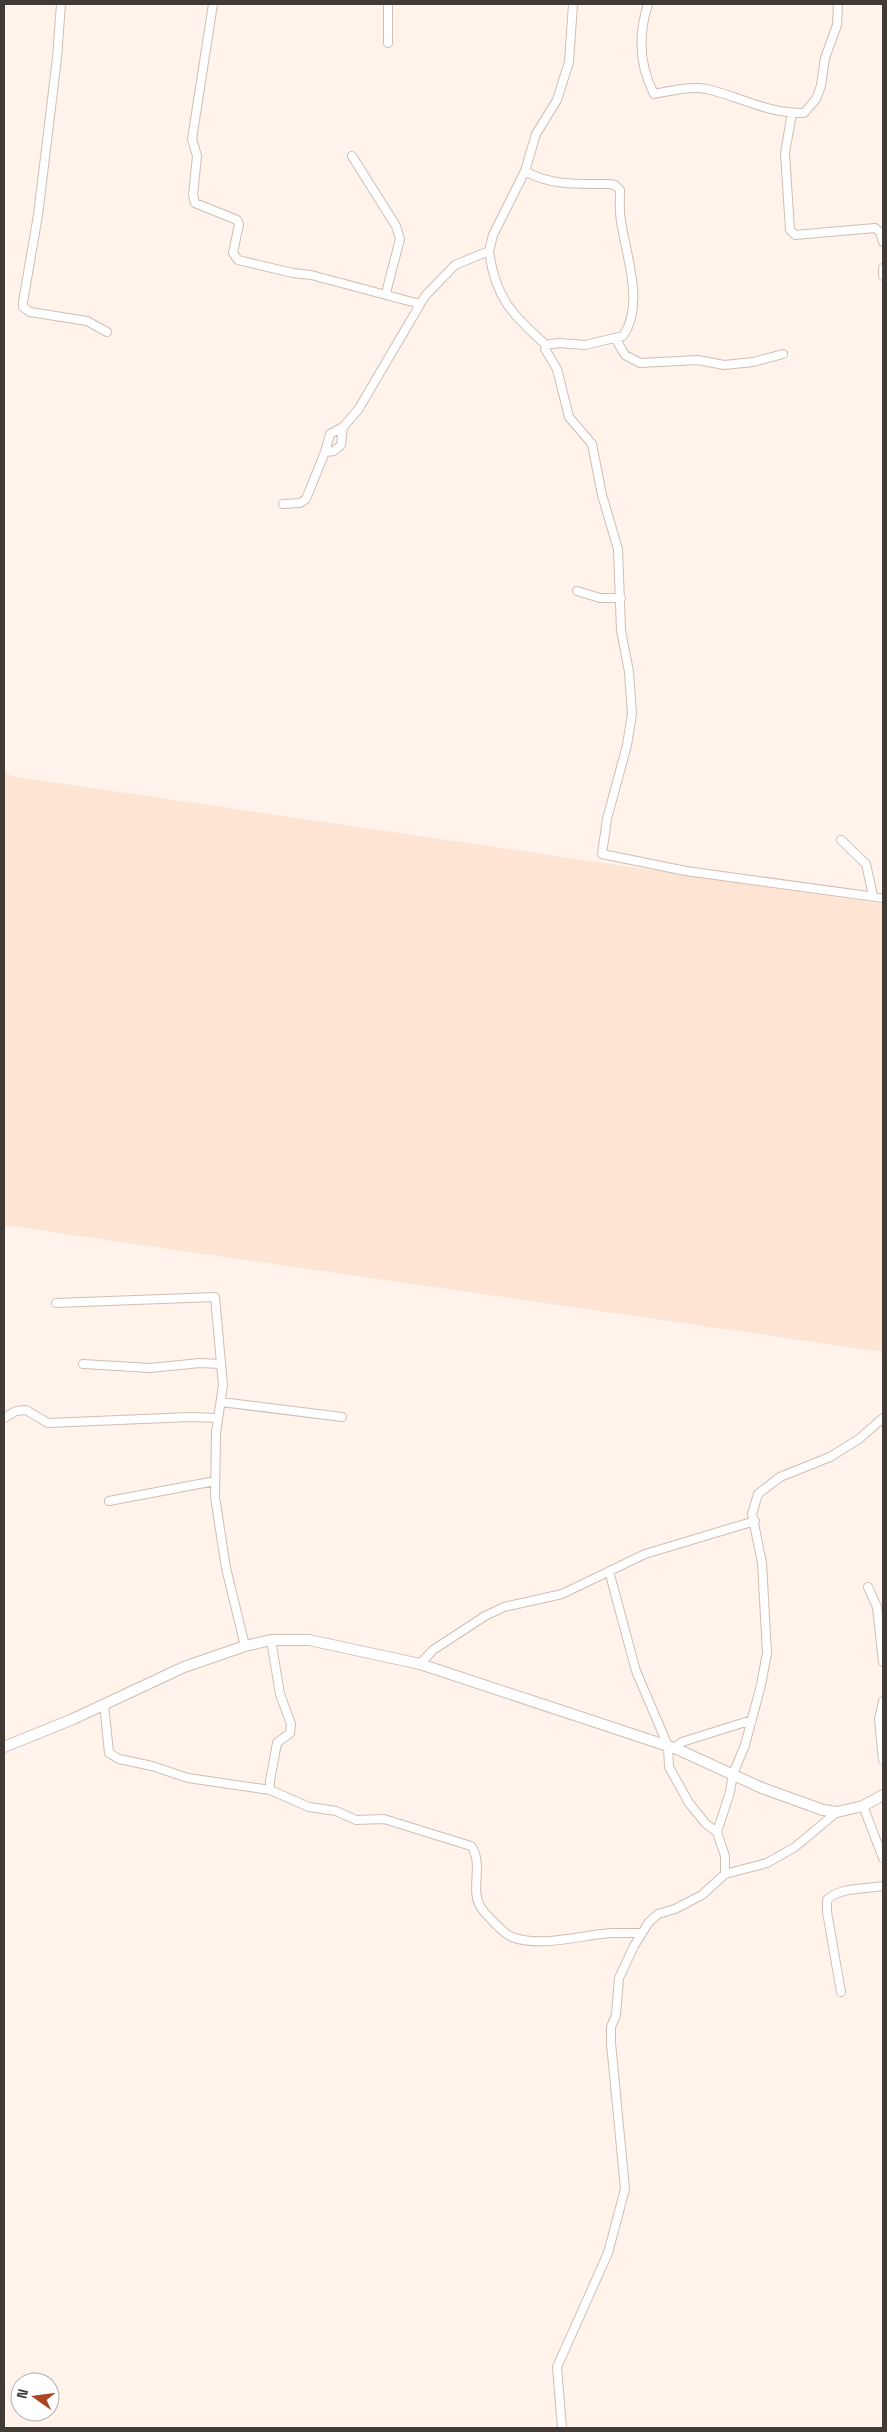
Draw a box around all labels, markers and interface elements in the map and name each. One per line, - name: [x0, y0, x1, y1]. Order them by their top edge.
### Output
- north arrow: [10, 2372, 60, 2422]
- text: N: [13, 2387, 32, 2401]

